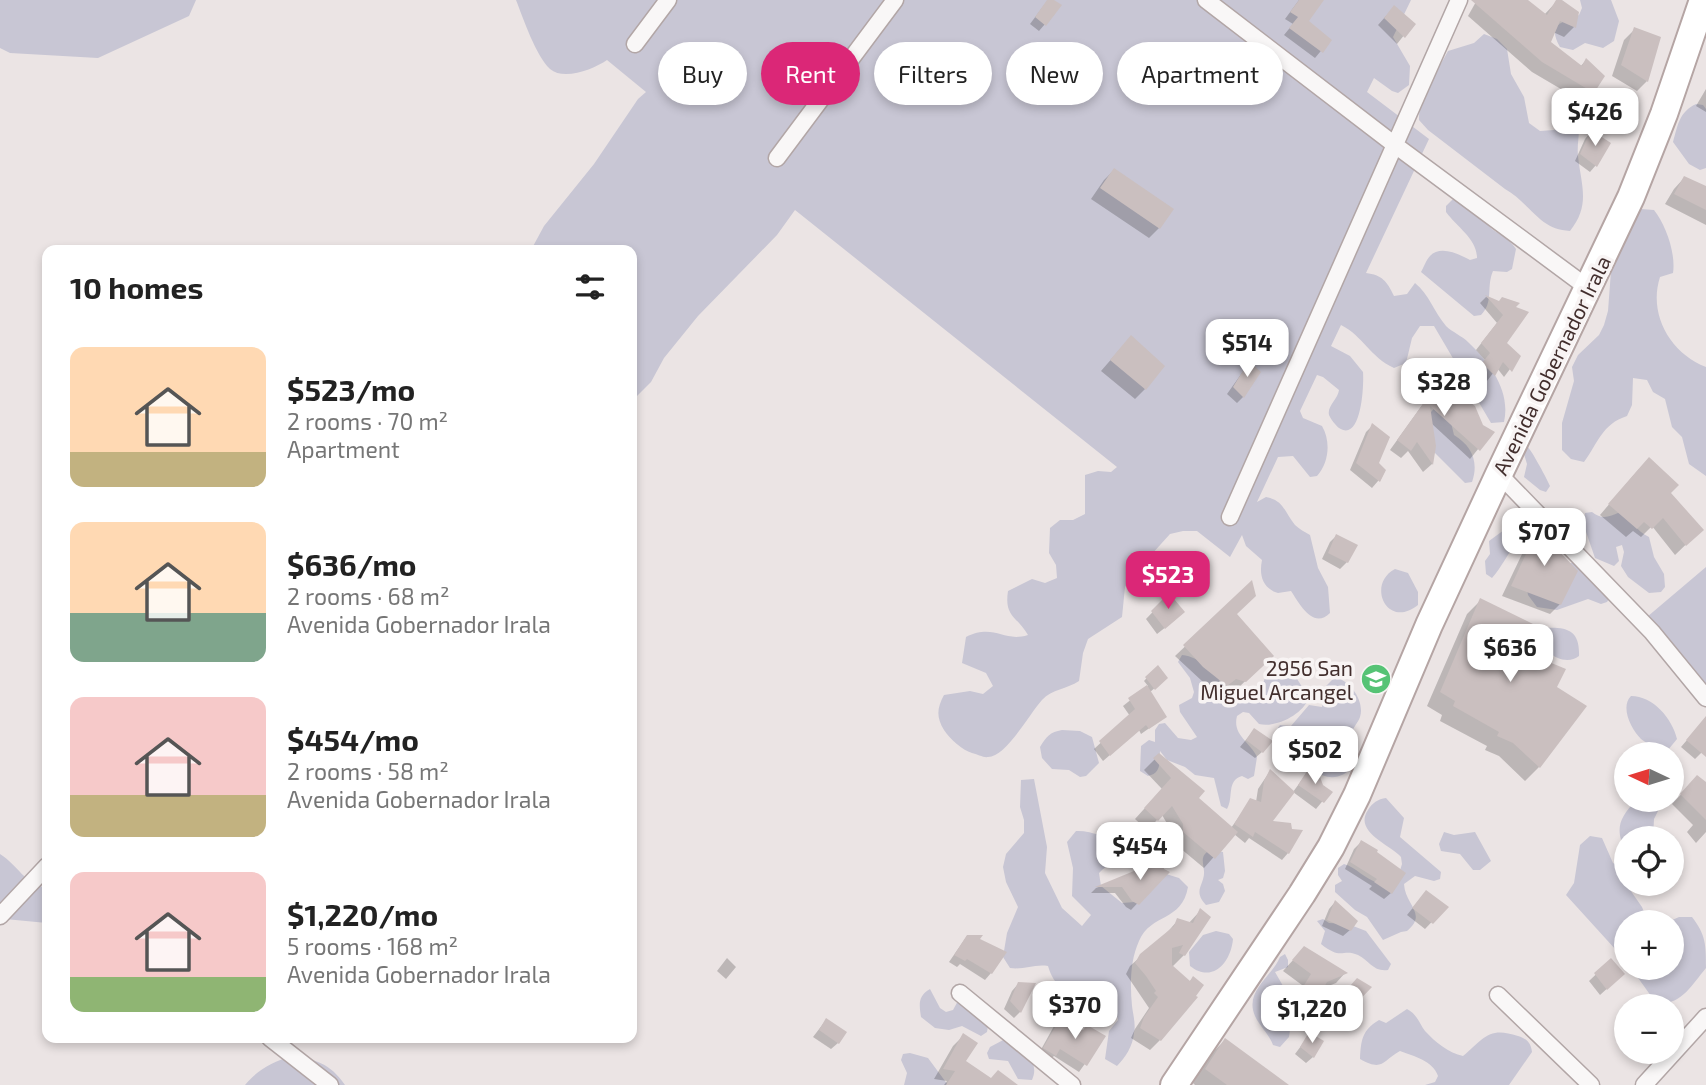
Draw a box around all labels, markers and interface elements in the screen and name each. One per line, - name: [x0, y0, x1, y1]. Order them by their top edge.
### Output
- chip: Buy: [658, 42, 747, 105]
- chip: Rent: [761, 42, 860, 105]
- chip: Filters: [874, 42, 992, 105]
- chip: New: [1006, 42, 1103, 105]
- chip: Apartment: [1117, 42, 1283, 105]
- pin: $426: [1554, 88, 1636, 148]
- text: $426: [1568, 97, 1622, 125]
- street label: Avenida Gobernador Irala: [1487, 251, 1615, 479]
- icon: filters: [571, 268, 609, 306]
- text: 10 homes: [70, 269, 203, 305]
- pin: $514: [1206, 320, 1288, 379]
- text: $514: [1222, 328, 1272, 356]
- pin: $328: [1403, 358, 1485, 418]
- text: $328: [1417, 367, 1471, 395]
- text: $523/mo: [287, 371, 415, 407]
- icon: home: [126, 375, 210, 459]
- text: 2 rooms · 70 m²: [287, 407, 448, 435]
- text: Apartment: [287, 435, 400, 463]
- pin: $707: [1503, 508, 1585, 568]
- text: $707: [1518, 517, 1570, 545]
- text: $636/mo: [287, 546, 417, 582]
- icon: home: [126, 550, 210, 634]
- pin: $523: [1127, 552, 1209, 611]
- text: $523: [1142, 560, 1194, 588]
- text: 2 rooms · 68 m²: [287, 582, 450, 610]
- text: Avenida Gobernador Irala: [287, 610, 551, 638]
- pin: $636: [1469, 624, 1551, 684]
- text: $636: [1483, 633, 1537, 661]
- place label: 2956 San Miguel Arcangel: [1200, 655, 1354, 704]
- school or university icon: 2956 San Miguel Arcangel: [1359, 662, 1393, 696]
- text: $454/mo: [287, 721, 419, 757]
- icon: home: [126, 725, 210, 809]
- pin: $502: [1274, 726, 1356, 786]
- text: $502: [1288, 735, 1342, 763]
- north arrow: [1614, 742, 1684, 812]
- map controls: [1614, 742, 1684, 1064]
- text: 2 rooms · 58 m²: [287, 757, 449, 785]
- text: Avenida Gobernador Irala: [287, 785, 551, 813]
- pin: $454: [1099, 822, 1181, 882]
- button: locate: [1614, 826, 1684, 896]
- text: $454: [1112, 831, 1168, 859]
- text: $1,220/mo: [287, 896, 438, 932]
- icon: home: [126, 900, 210, 984]
- button: +: [1614, 910, 1684, 980]
- text: 5 rooms · 168 m²: [287, 932, 458, 960]
- text: Avenida Gobernador Irala: [287, 960, 551, 988]
- pin: $370: [1034, 982, 1116, 1041]
- pin: $1,220: [1255, 986, 1369, 1045]
- text: $370: [1048, 990, 1102, 1018]
- text: $1,220: [1277, 994, 1347, 1022]
- button: −: [1614, 994, 1684, 1064]

